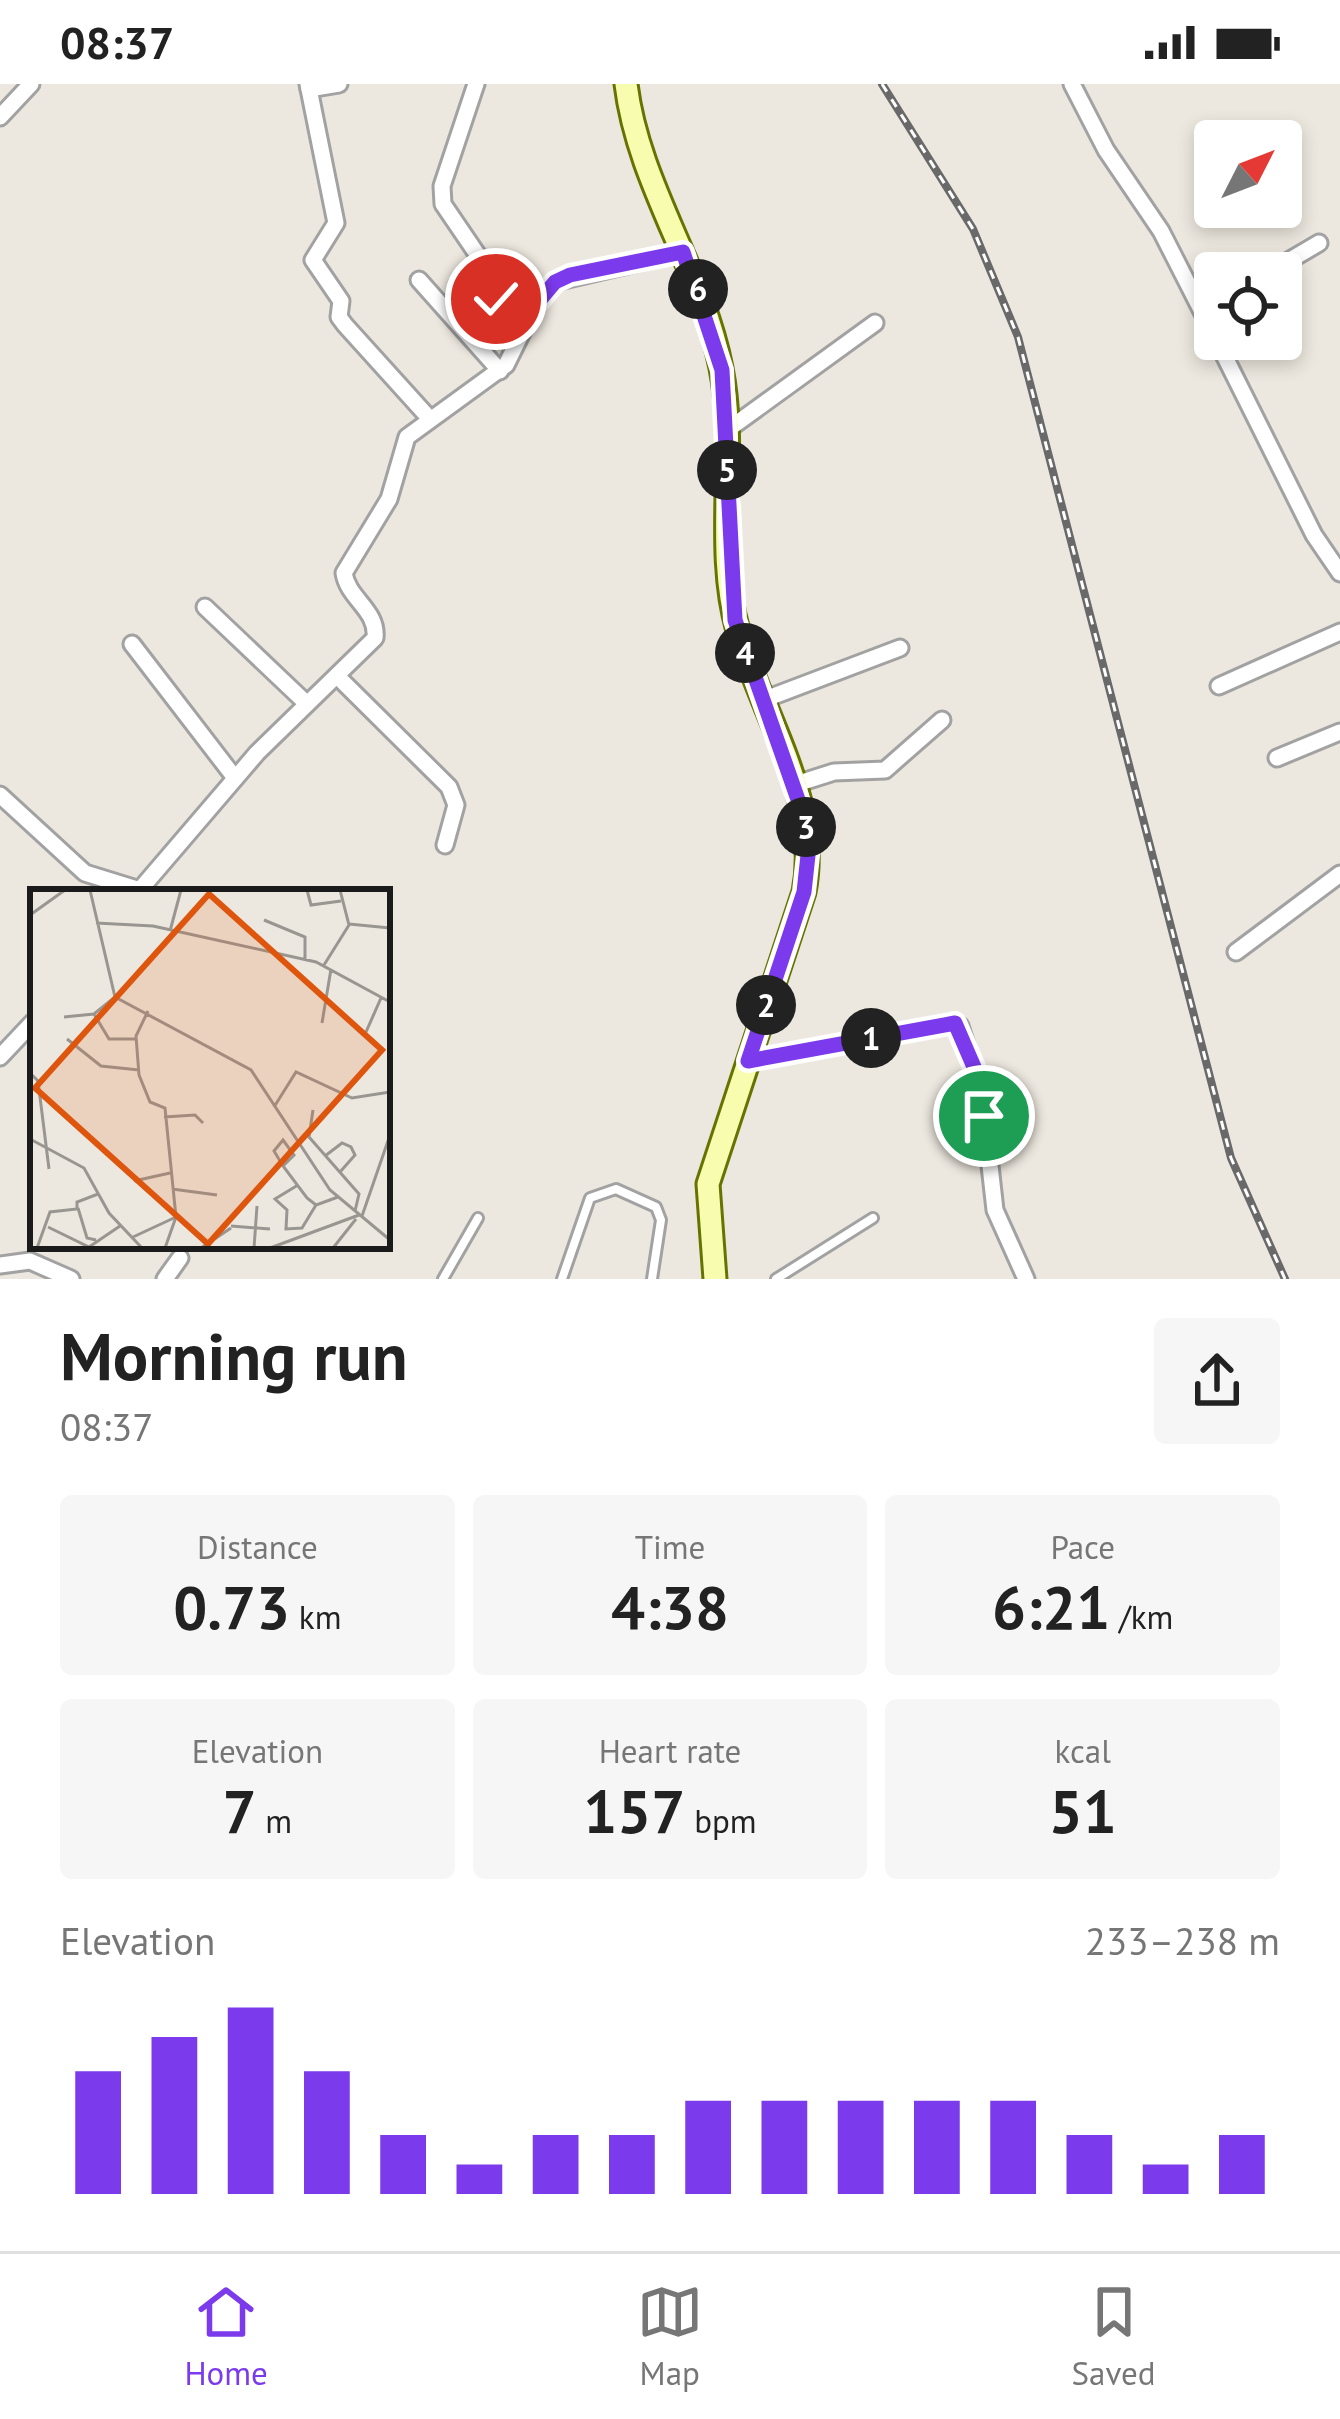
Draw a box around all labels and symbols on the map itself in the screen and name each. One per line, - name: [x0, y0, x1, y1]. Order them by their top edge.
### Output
- north arrow: [1194, 120, 1302, 228]
- pin: [445, 248, 547, 350]
- pin: 6: [668, 259, 728, 319]
- pin: 5: [697, 440, 757, 500]
- pin: 4: [715, 623, 775, 683]
- pin: 3: [776, 797, 836, 857]
- inset map: [30, 889, 390, 1249]
- pin: 2: [736, 975, 796, 1035]
- pin: 1: [841, 1008, 901, 1068]
- pin: [933, 1065, 1035, 1167]

